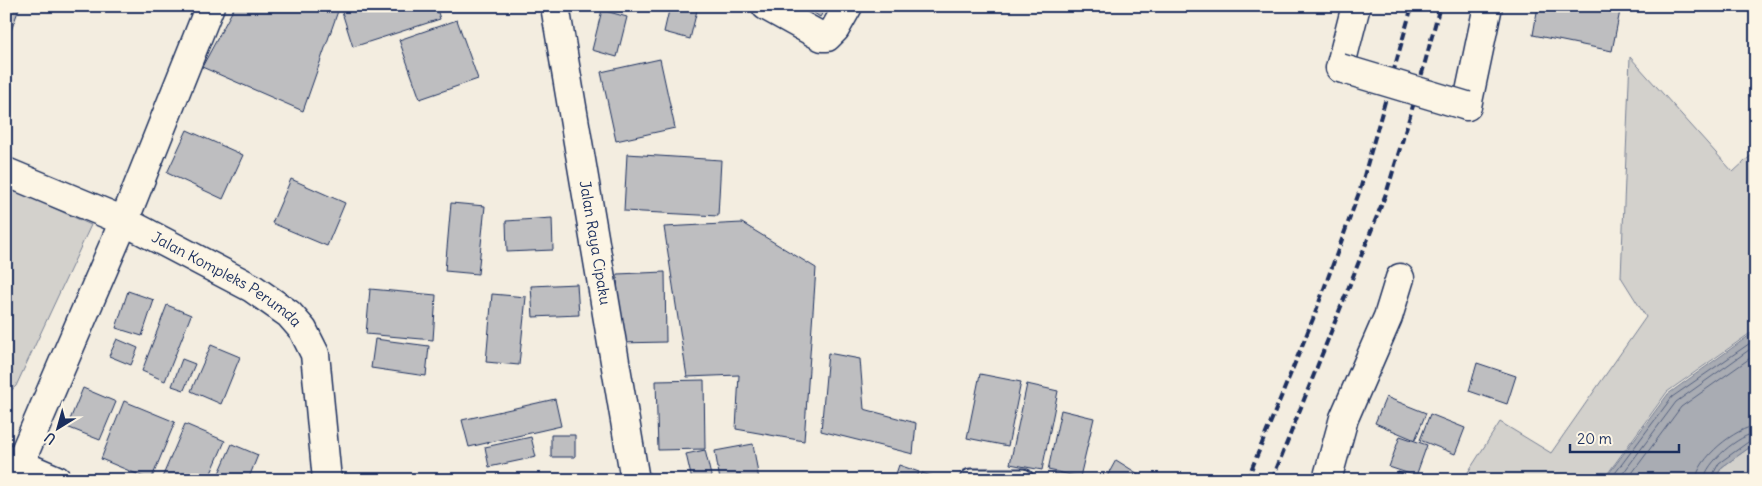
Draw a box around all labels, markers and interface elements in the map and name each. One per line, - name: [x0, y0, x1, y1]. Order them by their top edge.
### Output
- street label: Jalan Raya Cipaku: [576, 179, 615, 306]
- street label: Jalan Kompleks Perumda: [149, 227, 306, 331]
- north arrow: [32, 404, 82, 454]
- scale bar: [1570, 421, 1678, 453]
- text: U: [41, 428, 59, 448]
- text: 20 m: [1577, 429, 1612, 448]

